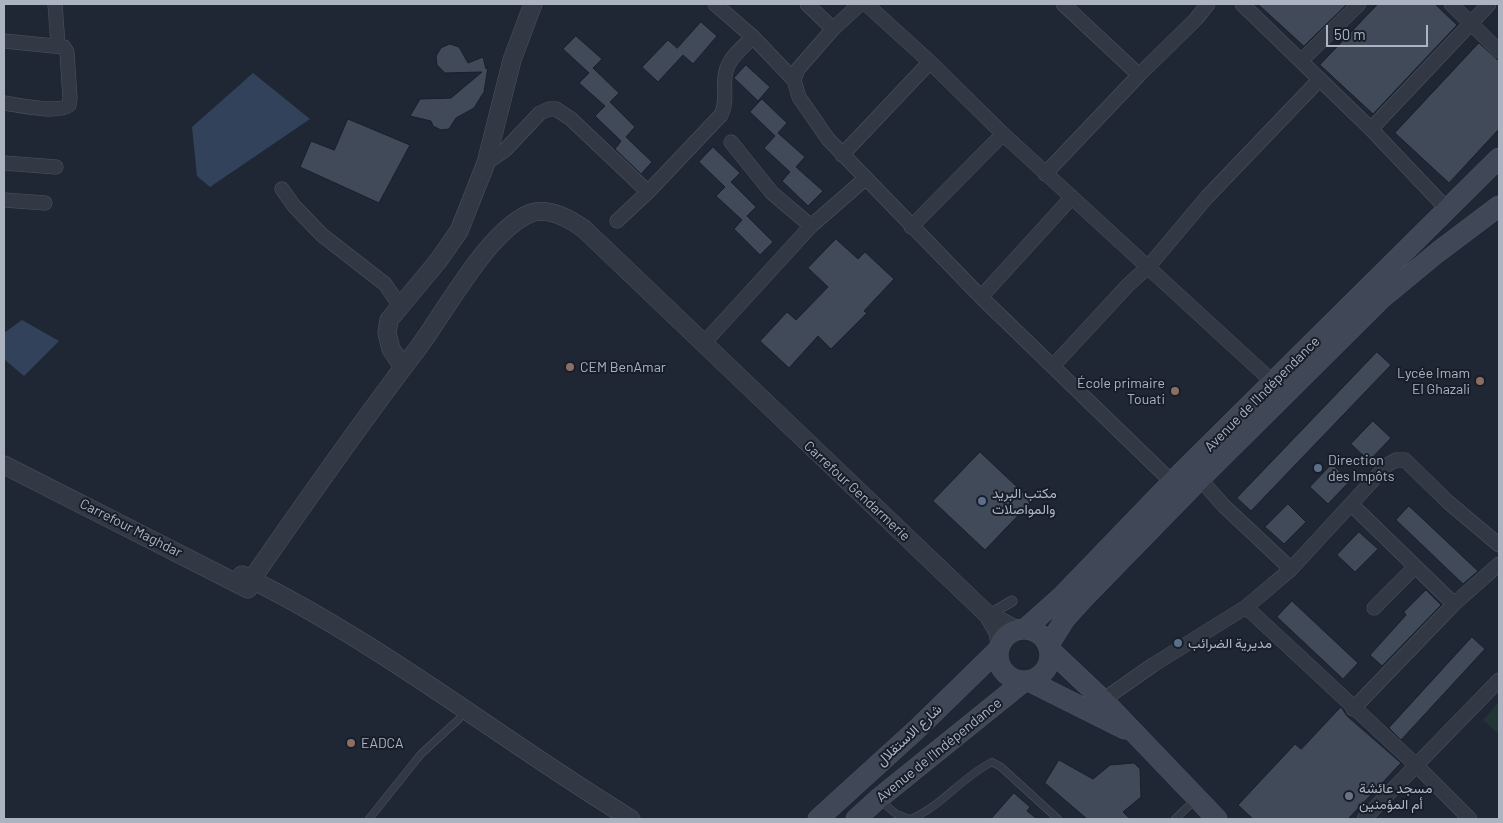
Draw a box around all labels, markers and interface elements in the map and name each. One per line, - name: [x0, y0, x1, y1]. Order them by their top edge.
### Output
- scale bar: [1328, 15, 1430, 47]
- text: 50 m: [1334, 25, 1366, 43]
- street label: Avenue de l'Indépendance: [1201, 333, 1323, 455]
- place label: CEM BenAmar: [580, 359, 666, 375]
- marker: CEM BenAmar: [564, 361, 576, 373]
- place label: Lycée Imam El Ghazali: [1397, 365, 1470, 398]
- place label: École primaire Touati: [1077, 375, 1165, 408]
- marker: Lycée Imam El Ghazali: [1474, 375, 1486, 387]
- marker: École primaire Touati: [1169, 385, 1181, 397]
- street label: Carrefour Gendarmerie: [801, 438, 913, 544]
- place label: Direction des Impôts: [1328, 452, 1395, 484]
- marker: Direction des Impôts: [1312, 462, 1324, 474]
- place label: مكتب البريد والمواصلات: [992, 485, 1057, 518]
- street label: Carrefour Maghdar: [77, 495, 185, 561]
- marker: مكتب البريد والمواصلات: [976, 495, 988, 507]
- place label: مديرية الضرائب: [1188, 635, 1272, 651]
- marker: مديرية الضرائب: [1172, 637, 1184, 649]
- street label: Avenue de l'Indépendance: [873, 694, 1005, 806]
- street label: شارع الاستقلال: [873, 701, 945, 769]
- place label: EADCA: [361, 735, 404, 751]
- marker: EADCA: [345, 737, 357, 749]
- place label: مسجد عائشة أم المؤمنين: [1359, 780, 1432, 812]
- marker: مسجد عائشة أم المؤمنين: [1343, 790, 1355, 802]

